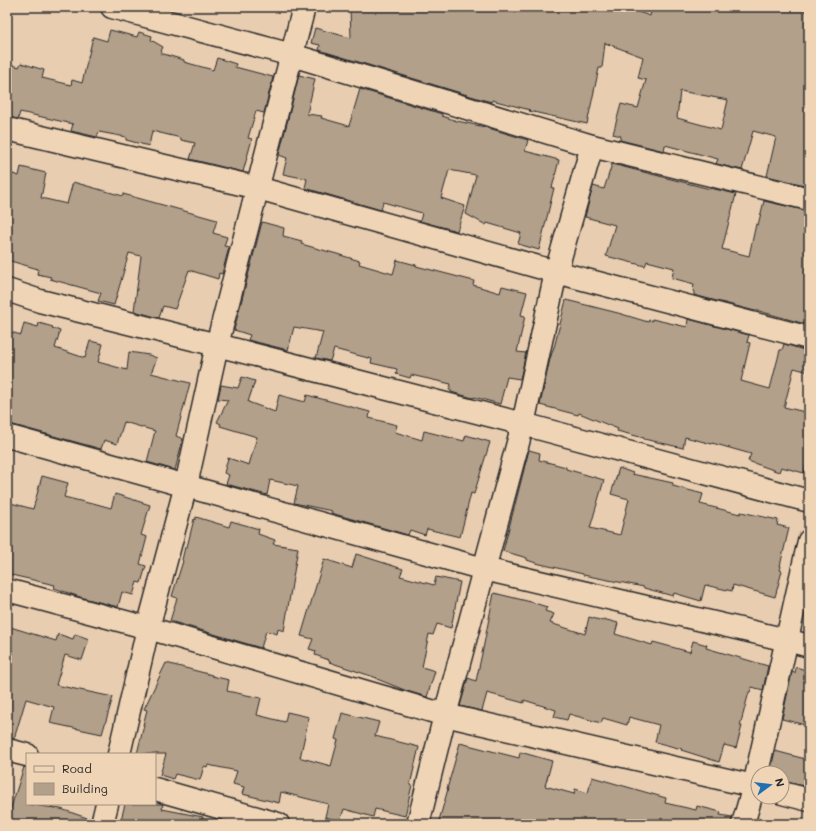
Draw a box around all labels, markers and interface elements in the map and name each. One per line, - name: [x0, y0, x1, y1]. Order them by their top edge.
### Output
- legend: [26, 753, 156, 805]
- text: Road: [62, 760, 92, 776]
- north arrow: [750, 765, 790, 805]
- text: N: [772, 776, 788, 788]
- text: Building: [62, 780, 108, 796]

